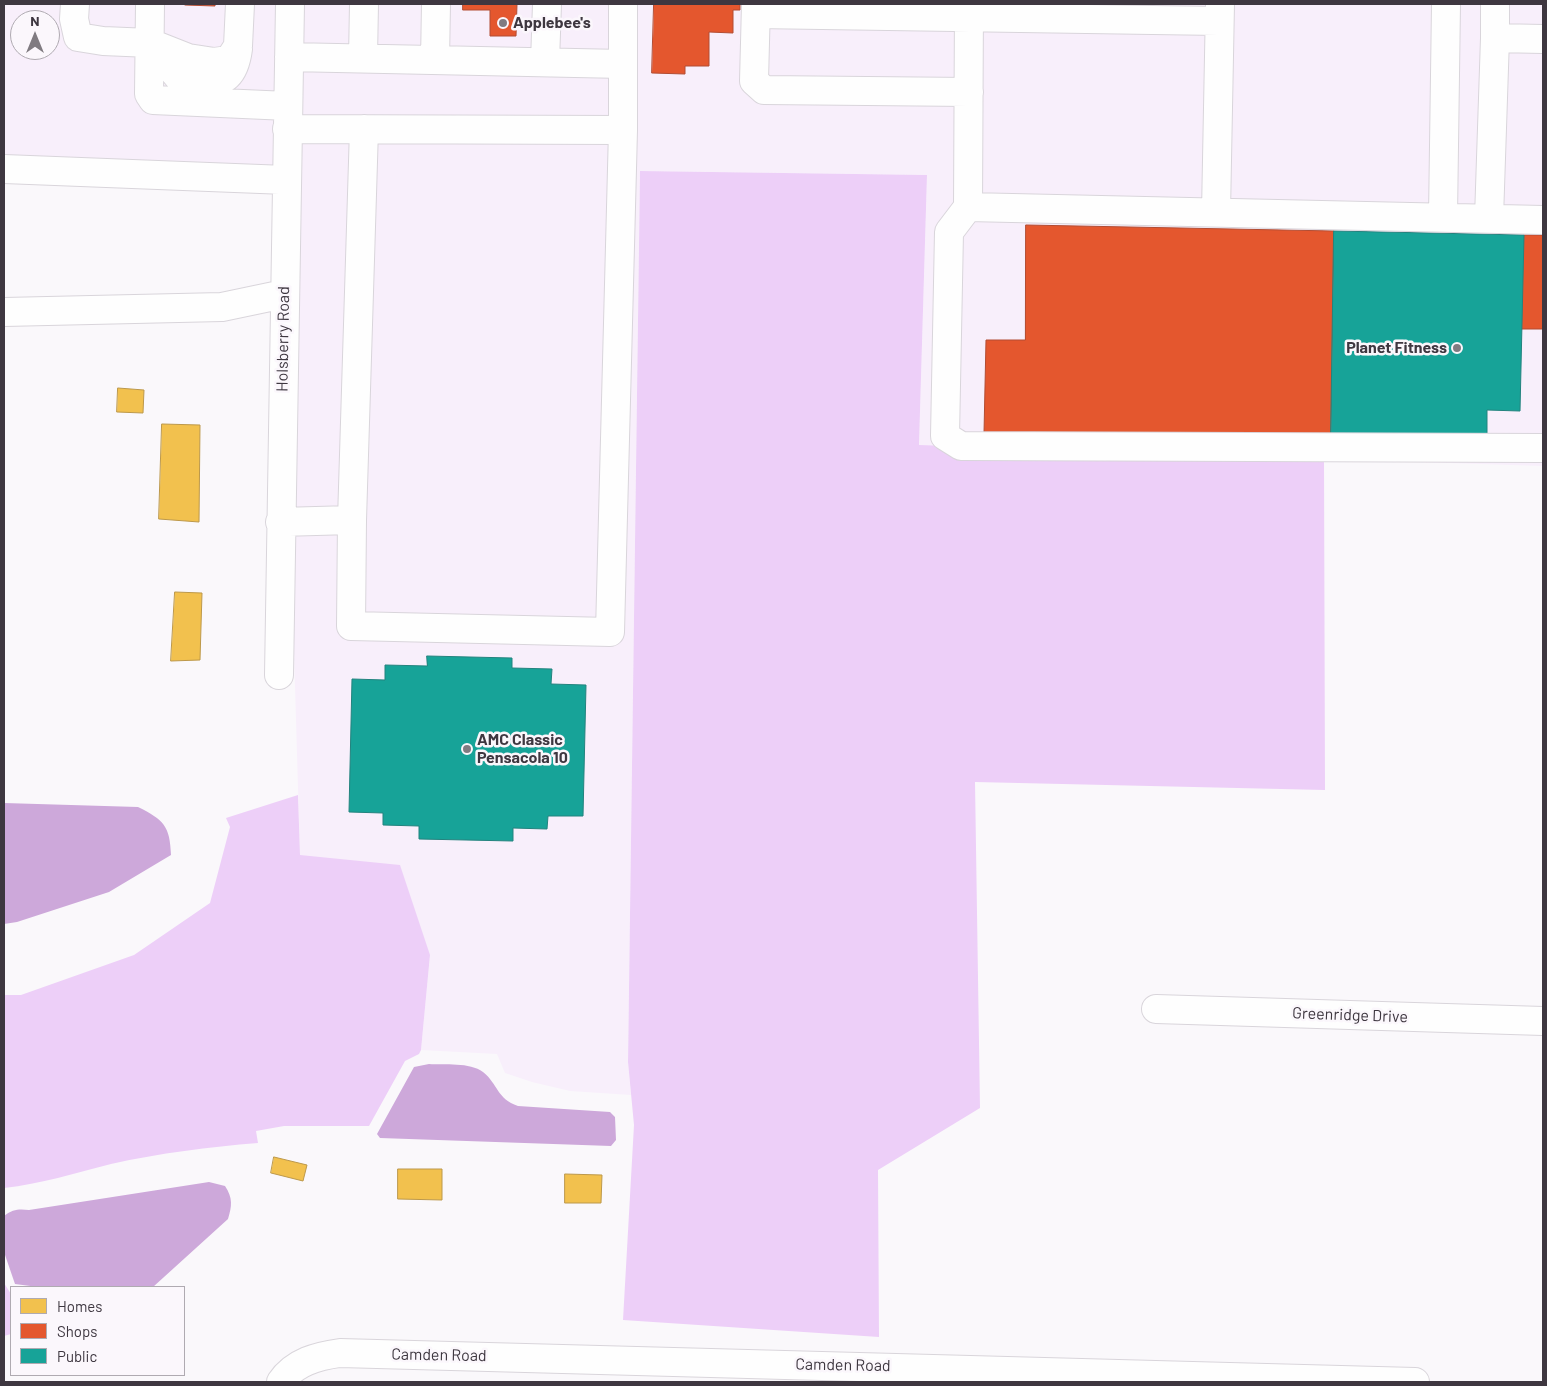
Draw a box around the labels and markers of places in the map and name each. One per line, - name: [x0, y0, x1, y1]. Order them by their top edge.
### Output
- place label: Applebee's: [513, 13, 591, 33]
- marker: Applebee's: [497, 17, 509, 29]
- place label: Planet Fitness: [1346, 338, 1447, 358]
- marker: Planet Fitness: [1451, 342, 1463, 354]
- place label: AMC Classic Pensacola 10: [477, 730, 568, 768]
- marker: AMC Classic Pensacola 10: [461, 743, 473, 755]

